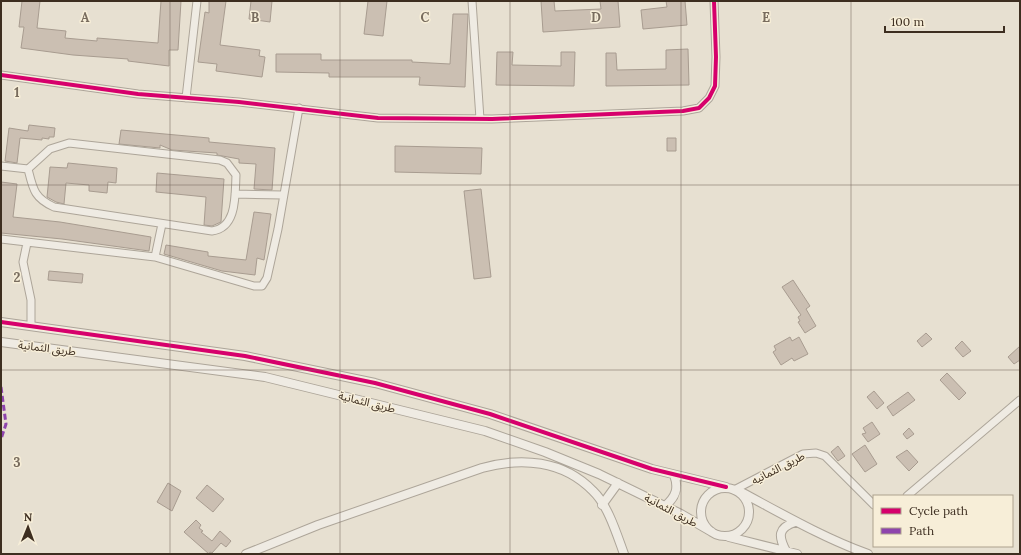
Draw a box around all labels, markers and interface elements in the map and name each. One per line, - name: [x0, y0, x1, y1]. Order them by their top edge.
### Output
- scale bar: [885, 8, 1004, 34]
- text: A: [81, 9, 90, 26]
- text: B: [251, 9, 260, 26]
- text: C: [421, 9, 430, 26]
- text: D: [591, 9, 601, 26]
- text: E: [762, 9, 770, 26]
- text: 100 m: [891, 14, 924, 29]
- text: 1: [14, 84, 20, 101]
- text: 2: [14, 269, 21, 286]
- street label: طريق الثمانية: [17, 338, 77, 359]
- street label: طريق الثمانية: [337, 388, 397, 416]
- street label: طريق الثمانيه: [749, 449, 807, 487]
- text: 3: [13, 454, 21, 471]
- street label: طريق الثمانية: [642, 490, 700, 530]
- legend: [873, 495, 1013, 547]
- text: Cycle path: [909, 503, 968, 518]
- north arrow: [8, 507, 48, 547]
- text: N: [24, 510, 33, 524]
- text: Path: [909, 523, 934, 538]

